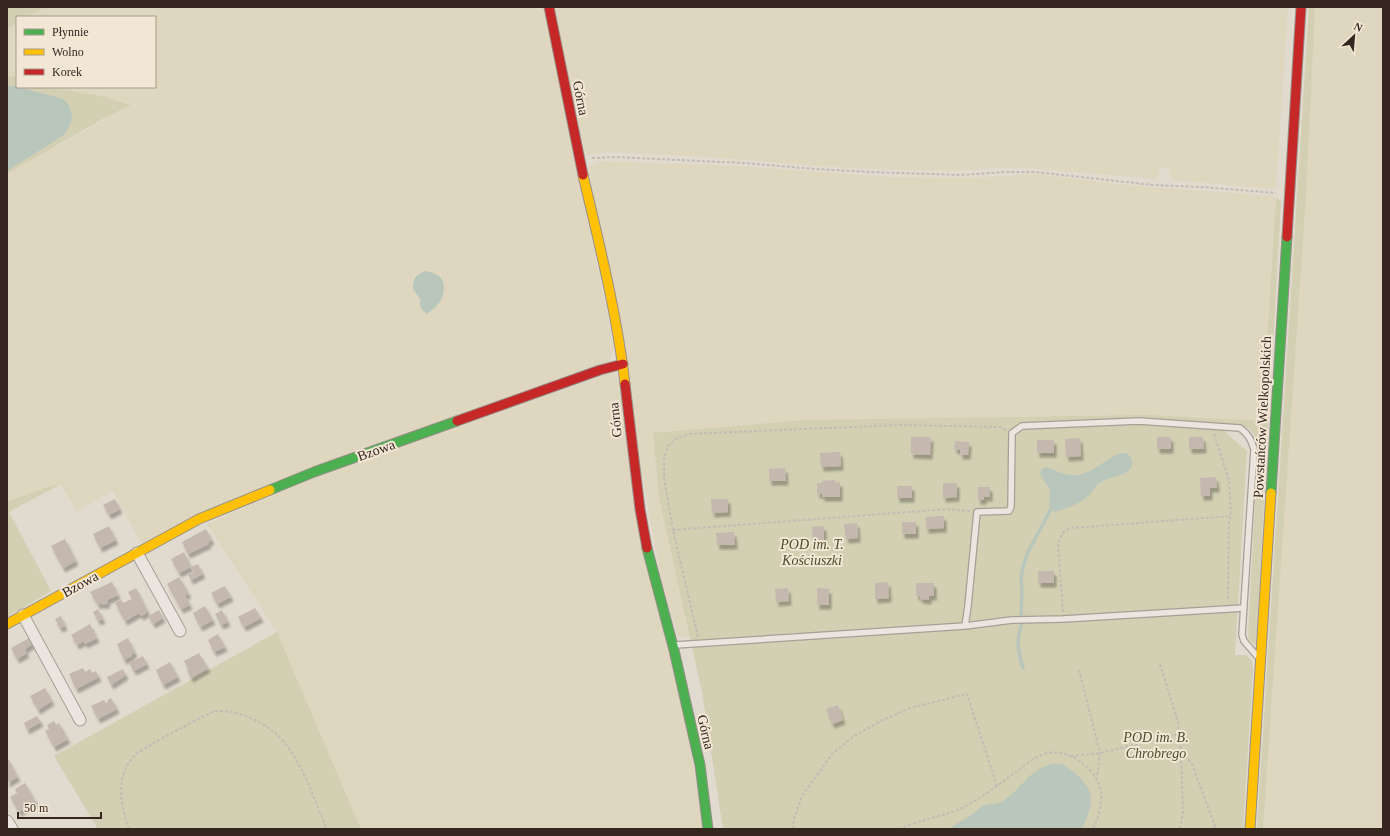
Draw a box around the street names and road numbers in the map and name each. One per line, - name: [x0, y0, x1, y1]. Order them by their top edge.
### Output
- street label: Górna: [570, 79, 591, 117]
- street label: Powstańców Wielkopolskich: [1251, 336, 1274, 498]
- street label: Górna: [606, 401, 625, 438]
- street label: Bzowa: [355, 437, 398, 464]
- street label: Bzowa: [60, 568, 102, 600]
- street label: Górna: [694, 713, 717, 752]

